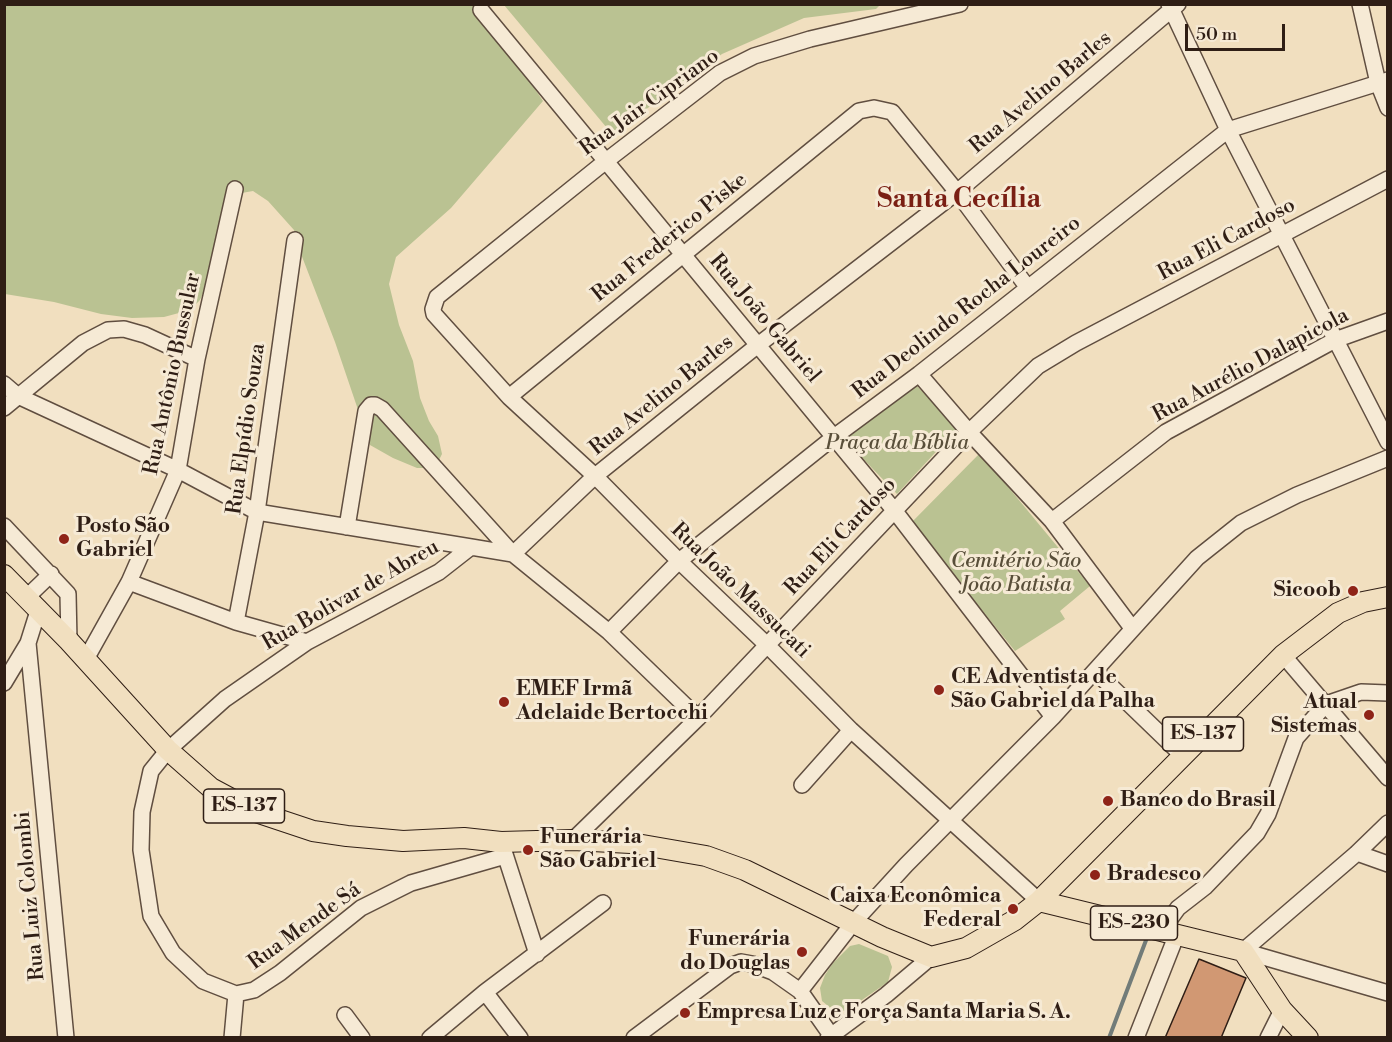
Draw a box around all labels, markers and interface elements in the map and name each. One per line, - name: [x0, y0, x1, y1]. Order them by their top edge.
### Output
- scale bar: [1188, 12, 1288, 50]
- text: 50 m: [1196, 23, 1237, 46]
- street label: Rua Avelino Barles: [965, 26, 1117, 160]
- street label: Rua Jair Cipriano: [575, 44, 725, 162]
- street label: Rua Frederico Piske: [587, 168, 753, 308]
- district label: Santa Cecília: [877, 185, 1041, 217]
- street label: Rua Eli Cardoso: [1154, 193, 1300, 287]
- street label: Rua Deolindo Rocha Loureiro: [848, 211, 1086, 405]
- street label: Rua João Gabriel: [703, 250, 825, 388]
- street label: Rua Antônio Bussular: [139, 271, 207, 477]
- street label: Rua Aurélio Dalapicola: [1149, 304, 1353, 428]
- street label: Rua Avelino Barles: [585, 330, 739, 462]
- street label: Rua Elpídio Souza: [223, 342, 271, 516]
- park label: Praça da Bíblia: [825, 431, 969, 457]
- street label: Rua Eli Cardoso: [780, 473, 902, 601]
- place label: Posto São Gabriel: [76, 514, 170, 564]
- street label: Rua João Massucati: [665, 518, 815, 664]
- marker: Posto São Gabriel: [57, 532, 71, 546]
- street label: Rua Bolivar de Abreu: [258, 535, 444, 657]
- park label: Cemitério São João Batista: [951, 549, 1081, 599]
- place label: Sicoob: [1273, 578, 1341, 604]
- marker: Sicoob: [1346, 584, 1360, 598]
- place label: CE Adventista de São Gabriel da Palha: [951, 665, 1155, 715]
- place label: EMEF Irmã Adelaide Bertocchi: [516, 677, 708, 727]
- marker: CE Adventista de São Gabriel da Palha: [932, 683, 946, 697]
- place label: Atual Sistemas: [1271, 690, 1357, 740]
- marker: EMEF Irmã Adelaide Bertocchi: [497, 695, 511, 709]
- marker: Atual Sistemas: [1362, 708, 1376, 722]
- road number: ES-137: [1162, 717, 1244, 751]
- place label: Banco do Brasil: [1120, 788, 1276, 814]
- road number: ES-137: [204, 789, 284, 823]
- marker: Banco do Brasil: [1101, 794, 1115, 808]
- street label: Rua Luiz Colombi: [11, 810, 51, 982]
- place label: Funerária São Gabriel: [540, 825, 656, 875]
- marker: Funerária São Gabriel: [521, 843, 535, 857]
- place label: Bradesco: [1107, 862, 1201, 888]
- marker: Bradesco: [1088, 868, 1102, 882]
- street label: Rua Mende Sá: [244, 878, 366, 976]
- place label: Caixa Econômica Federal: [830, 884, 1001, 934]
- marker: Caixa Econômica Federal: [1006, 902, 1020, 916]
- road number: ES-230: [1090, 906, 1178, 940]
- place label: Funerária do Douglas: [680, 927, 790, 977]
- marker: Funerária do Douglas: [795, 945, 809, 959]
- place label: Empresa Luz e Força Santa Maria S. A.: [697, 1000, 1071, 1026]
- marker: Empresa Luz e Força Santa Maria S. A.: [678, 1006, 692, 1020]

